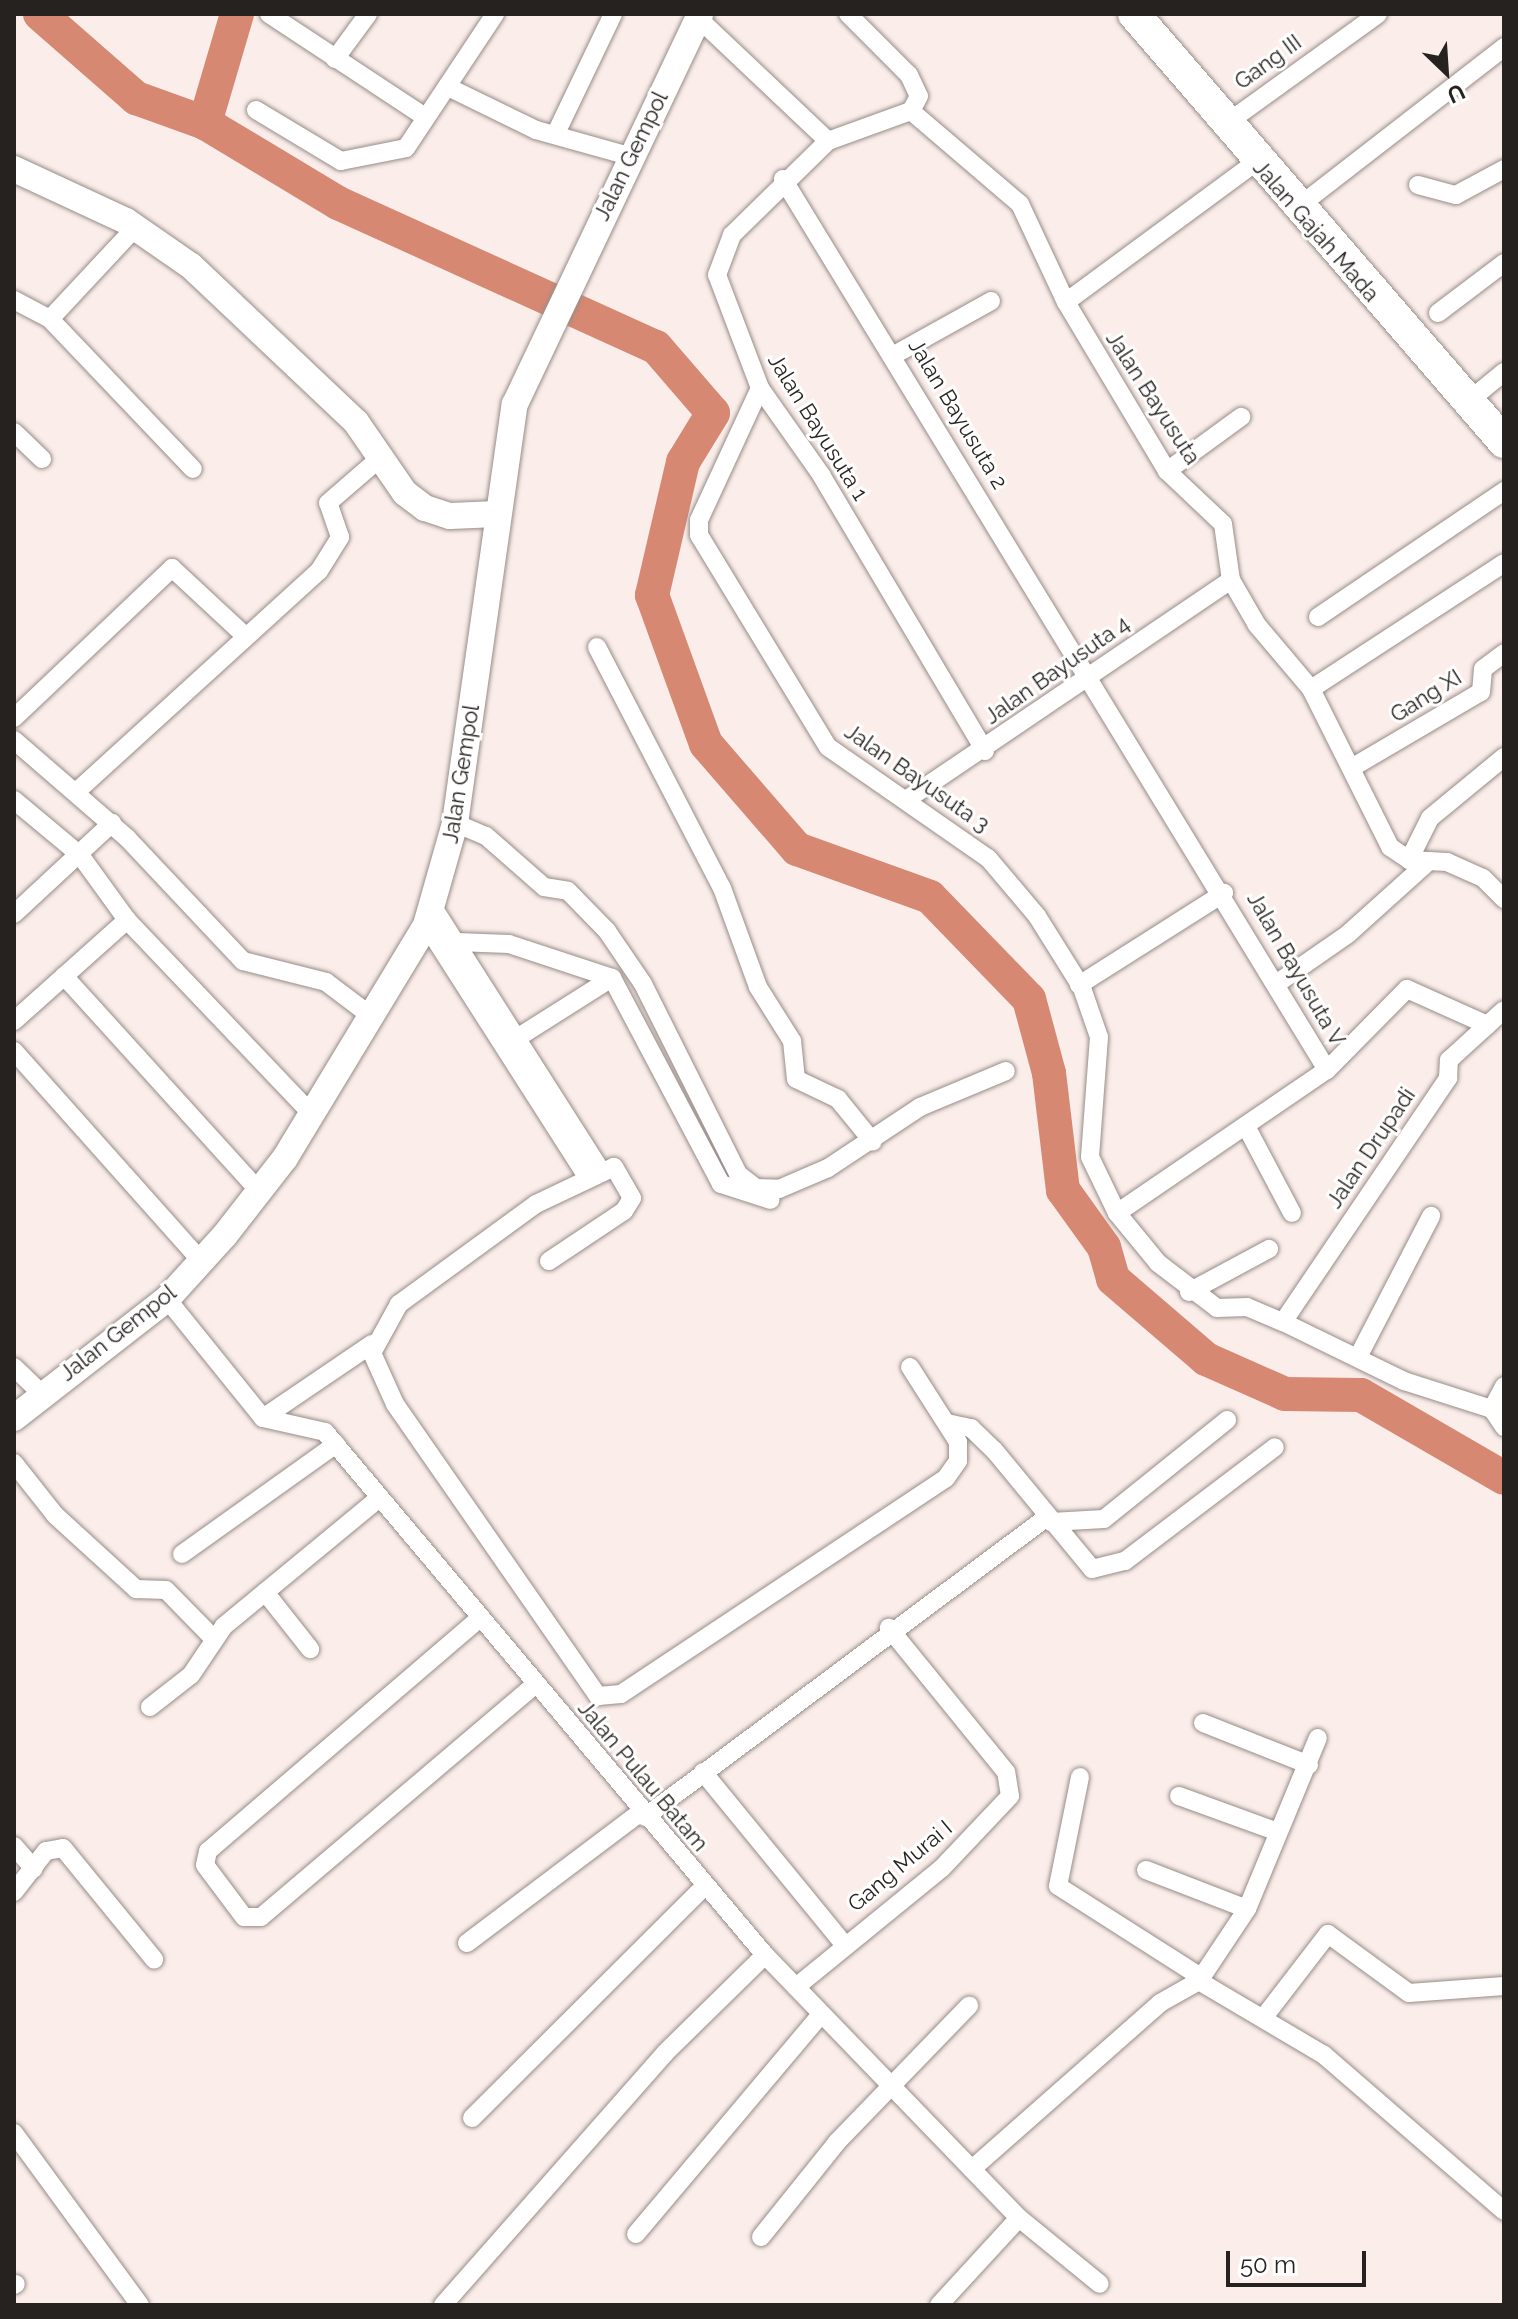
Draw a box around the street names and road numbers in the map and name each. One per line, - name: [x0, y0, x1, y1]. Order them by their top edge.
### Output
- street label: Gang III: [1229, 29, 1307, 95]
- street label: Jalan Gempol: [588, 87, 674, 225]
- street label: Jalan Gajah Mada: [1247, 155, 1385, 307]
- street label: Jalan Bayusuta: [1100, 327, 1206, 469]
- street label: Jalan Bayusuta 2: [903, 334, 1013, 494]
- street label: Jalan Bayusuta 1: [762, 349, 874, 505]
- street label: Jalan Bayusuta 4: [979, 610, 1135, 730]
- street label: Gang XI: [1385, 664, 1467, 728]
- street label: Jalan Gempol: [437, 703, 485, 845]
- street label: Jalan Bayusuta 3: [840, 718, 994, 838]
- street label: Jalan Bayusuta V: [1241, 887, 1351, 1051]
- street label: Jalan Drupadi: [1321, 1083, 1421, 1213]
- street label: Jalan Gempol: [55, 1279, 181, 1387]
- street label: Jalan Pulau Batam: [572, 1695, 714, 1857]
- street label: Gang Murai I: [843, 1815, 957, 1917]

